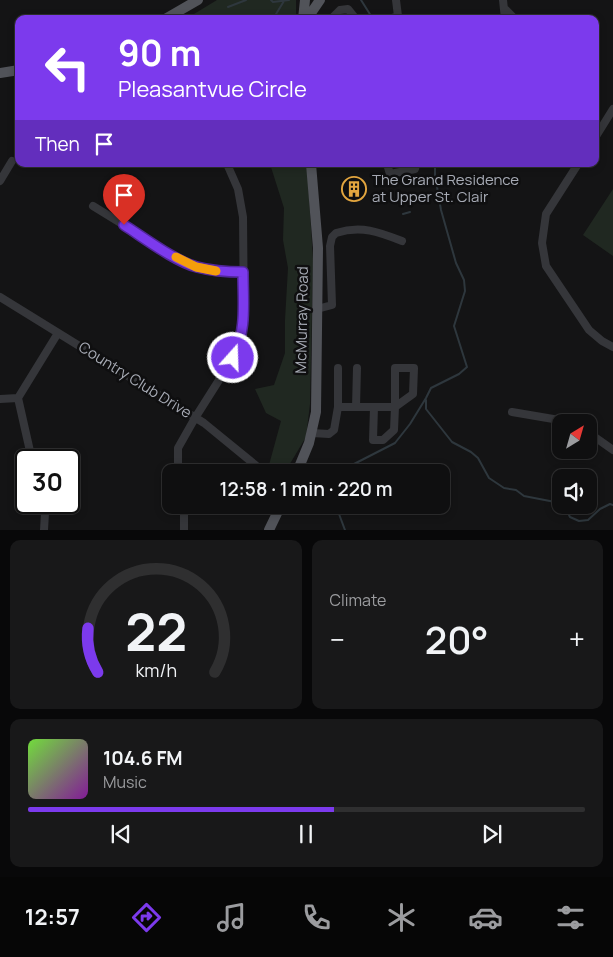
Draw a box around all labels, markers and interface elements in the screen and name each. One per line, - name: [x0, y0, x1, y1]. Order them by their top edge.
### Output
- text: 90 m: [118, 29, 201, 77]
- icon: left: [35, 35, 100, 100]
- text: Pleasantvue Circle: [118, 74, 307, 104]
- icon: arrive: [90, 130, 118, 158]
- text: Then: [35, 131, 80, 157]
- place label: The Grand Residence at Upper St. Clair: [372, 169, 519, 207]
- pin: [103, 174, 145, 225]
- building icon: The Grand Residence at Upper St. Clair: [341, 176, 367, 202]
- icon: arrive: [110, 181, 138, 209]
- street label: McMurray Road: [290, 266, 313, 374]
- position arrow: [206, 331, 258, 383]
- street label: Country Club Drive: [75, 336, 196, 423]
- north arrow: [552, 414, 598, 459]
- map controls: [552, 414, 597, 514]
- speed limit sign: 30: [15, 449, 80, 514]
- button: sound: [552, 469, 597, 514]
- text: 12:58 · 1 min · 220 m: [219, 476, 393, 502]
- text: Climate: [330, 589, 386, 611]
- text: 22: [125, 596, 187, 667]
- text: 20°: [425, 613, 489, 665]
- text: −: [330, 620, 345, 658]
- text: +: [569, 620, 585, 658]
- text: km/h: [135, 658, 177, 682]
- text: 104.6 FM: [103, 745, 183, 771]
- text: Music: [103, 771, 147, 793]
- icon: previous: [107, 820, 135, 848]
- icon: pause: [292, 820, 320, 848]
- icon: next: [478, 820, 506, 848]
- icon: directions: [129, 900, 164, 935]
- icon: music: [214, 900, 249, 935]
- icon: phone: [299, 900, 334, 935]
- icon: climate: [384, 900, 419, 935]
- icon: car: [468, 900, 503, 935]
- icon: filters: [553, 900, 588, 935]
- text: 12:57: [25, 902, 80, 932]

